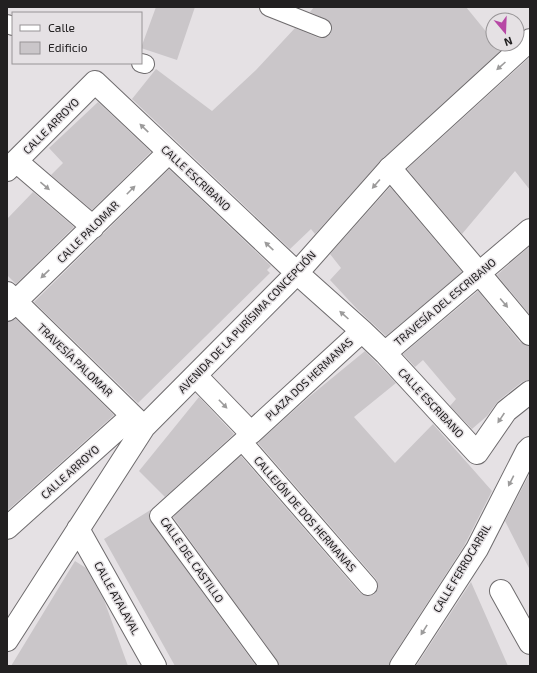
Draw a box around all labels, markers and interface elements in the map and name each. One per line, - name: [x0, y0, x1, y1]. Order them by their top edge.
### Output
- legend: [12, 12, 142, 64]
- north arrow: [485, 12, 525, 52]
- text: Calle: [48, 20, 75, 34]
- text: N: [502, 34, 514, 49]
- text: Edificio: [48, 40, 88, 54]
- one-way arrow: [496, 61, 506, 71]
- street label: CALLE ARROYO: [20, 95, 81, 156]
- one-way arrow: [139, 123, 149, 133]
- street label: CALLE ESCRIBANO: [159, 142, 234, 213]
- one-way arrow: [371, 178, 380, 189]
- one-way arrow: [40, 182, 51, 191]
- one-way arrow: [126, 185, 136, 195]
- street label: CALLE PALOMAR: [54, 198, 121, 265]
- one-way arrow: [264, 241, 274, 251]
- street label: AVENIDA DE LA PURÍSIMA CONCEPCIÓN: [175, 248, 318, 395]
- street label: TRAVESÍA DEL ESCRIBANO: [391, 255, 498, 348]
- one-way arrow: [40, 269, 50, 279]
- one-way arrow: [500, 298, 509, 308]
- one-way arrow: [339, 310, 349, 320]
- street label: TRAVESÍA PALOMAR: [35, 320, 116, 399]
- street label: PLAZA DOS HERMANAS: [262, 335, 355, 423]
- street label: CALLE ESCRIBANO: [396, 365, 467, 440]
- one-way arrow: [218, 399, 228, 409]
- one-way arrow: [497, 413, 505, 423]
- street label: CALLE ARROYO: [38, 442, 101, 501]
- street label: CALLEJÓN DE DOS HERMANAS: [252, 453, 359, 574]
- one-way arrow: [508, 476, 514, 487]
- street label: CALLE DEL CASTILLO: [158, 514, 227, 605]
- street label: CALLE FERROCARRIL: [430, 521, 493, 615]
- street label: CALLE ATALAYAL: [92, 559, 143, 637]
- one-way arrow: [421, 624, 428, 636]

